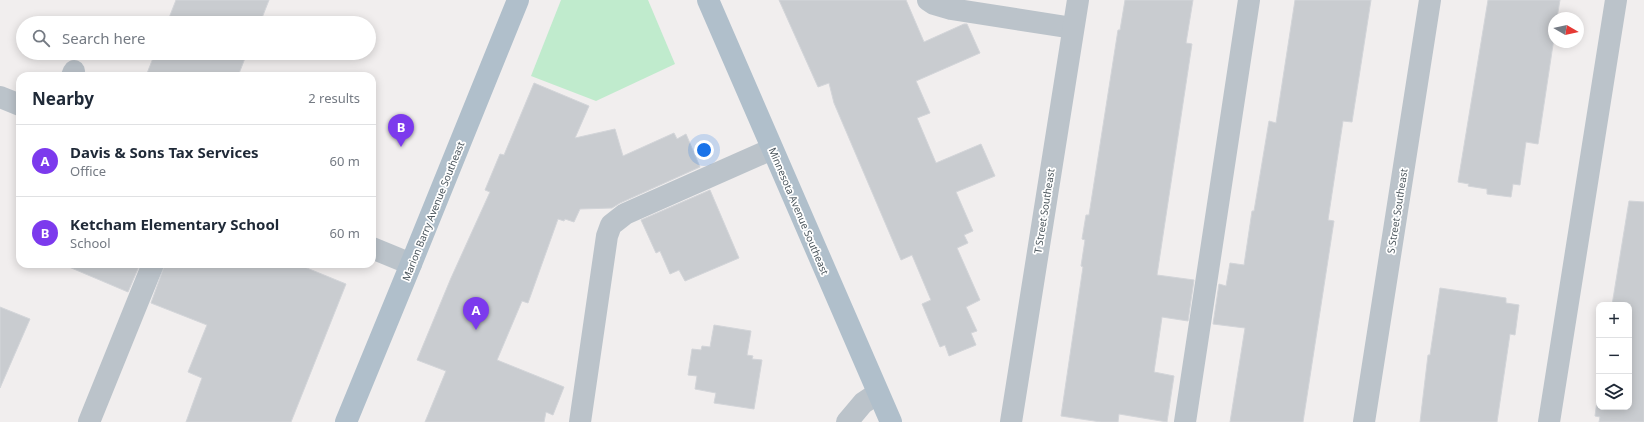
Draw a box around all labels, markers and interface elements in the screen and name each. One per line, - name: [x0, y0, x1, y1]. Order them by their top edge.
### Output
- north arrow: [1548, 12, 1584, 48]
- search box: [16, 16, 376, 60]
- icon: search: [30, 27, 52, 49]
- text: Search here: [62, 28, 145, 48]
- text: Nearby: [32, 87, 94, 110]
- text: 2 results: [308, 89, 360, 107]
- pin: B: [388, 114, 414, 147]
- street label: Marion Barry Avenue Southeast: [399, 139, 468, 283]
- your location: [694, 140, 714, 160]
- text: Davis & Sons Tax Services: [70, 142, 259, 162]
- street label: Minnesota Avenue Southeast: [766, 145, 832, 277]
- text: A: [41, 152, 50, 170]
- text: 60 m: [330, 152, 360, 170]
- text: Office: [70, 162, 106, 180]
- street label: T Street Southeast: [1030, 167, 1058, 254]
- street label: S Street Southeast: [1383, 167, 1411, 254]
- text: Ketcham Elementary School: [70, 214, 279, 234]
- text: B: [41, 224, 49, 242]
- text: 60 m: [330, 224, 360, 242]
- text: School: [70, 234, 111, 252]
- pin: A: [463, 297, 489, 330]
- map controls: [1596, 302, 1632, 410]
- button: +: [1596, 302, 1632, 338]
- button: −: [1596, 338, 1632, 374]
- button: layers: [1596, 374, 1632, 410]

